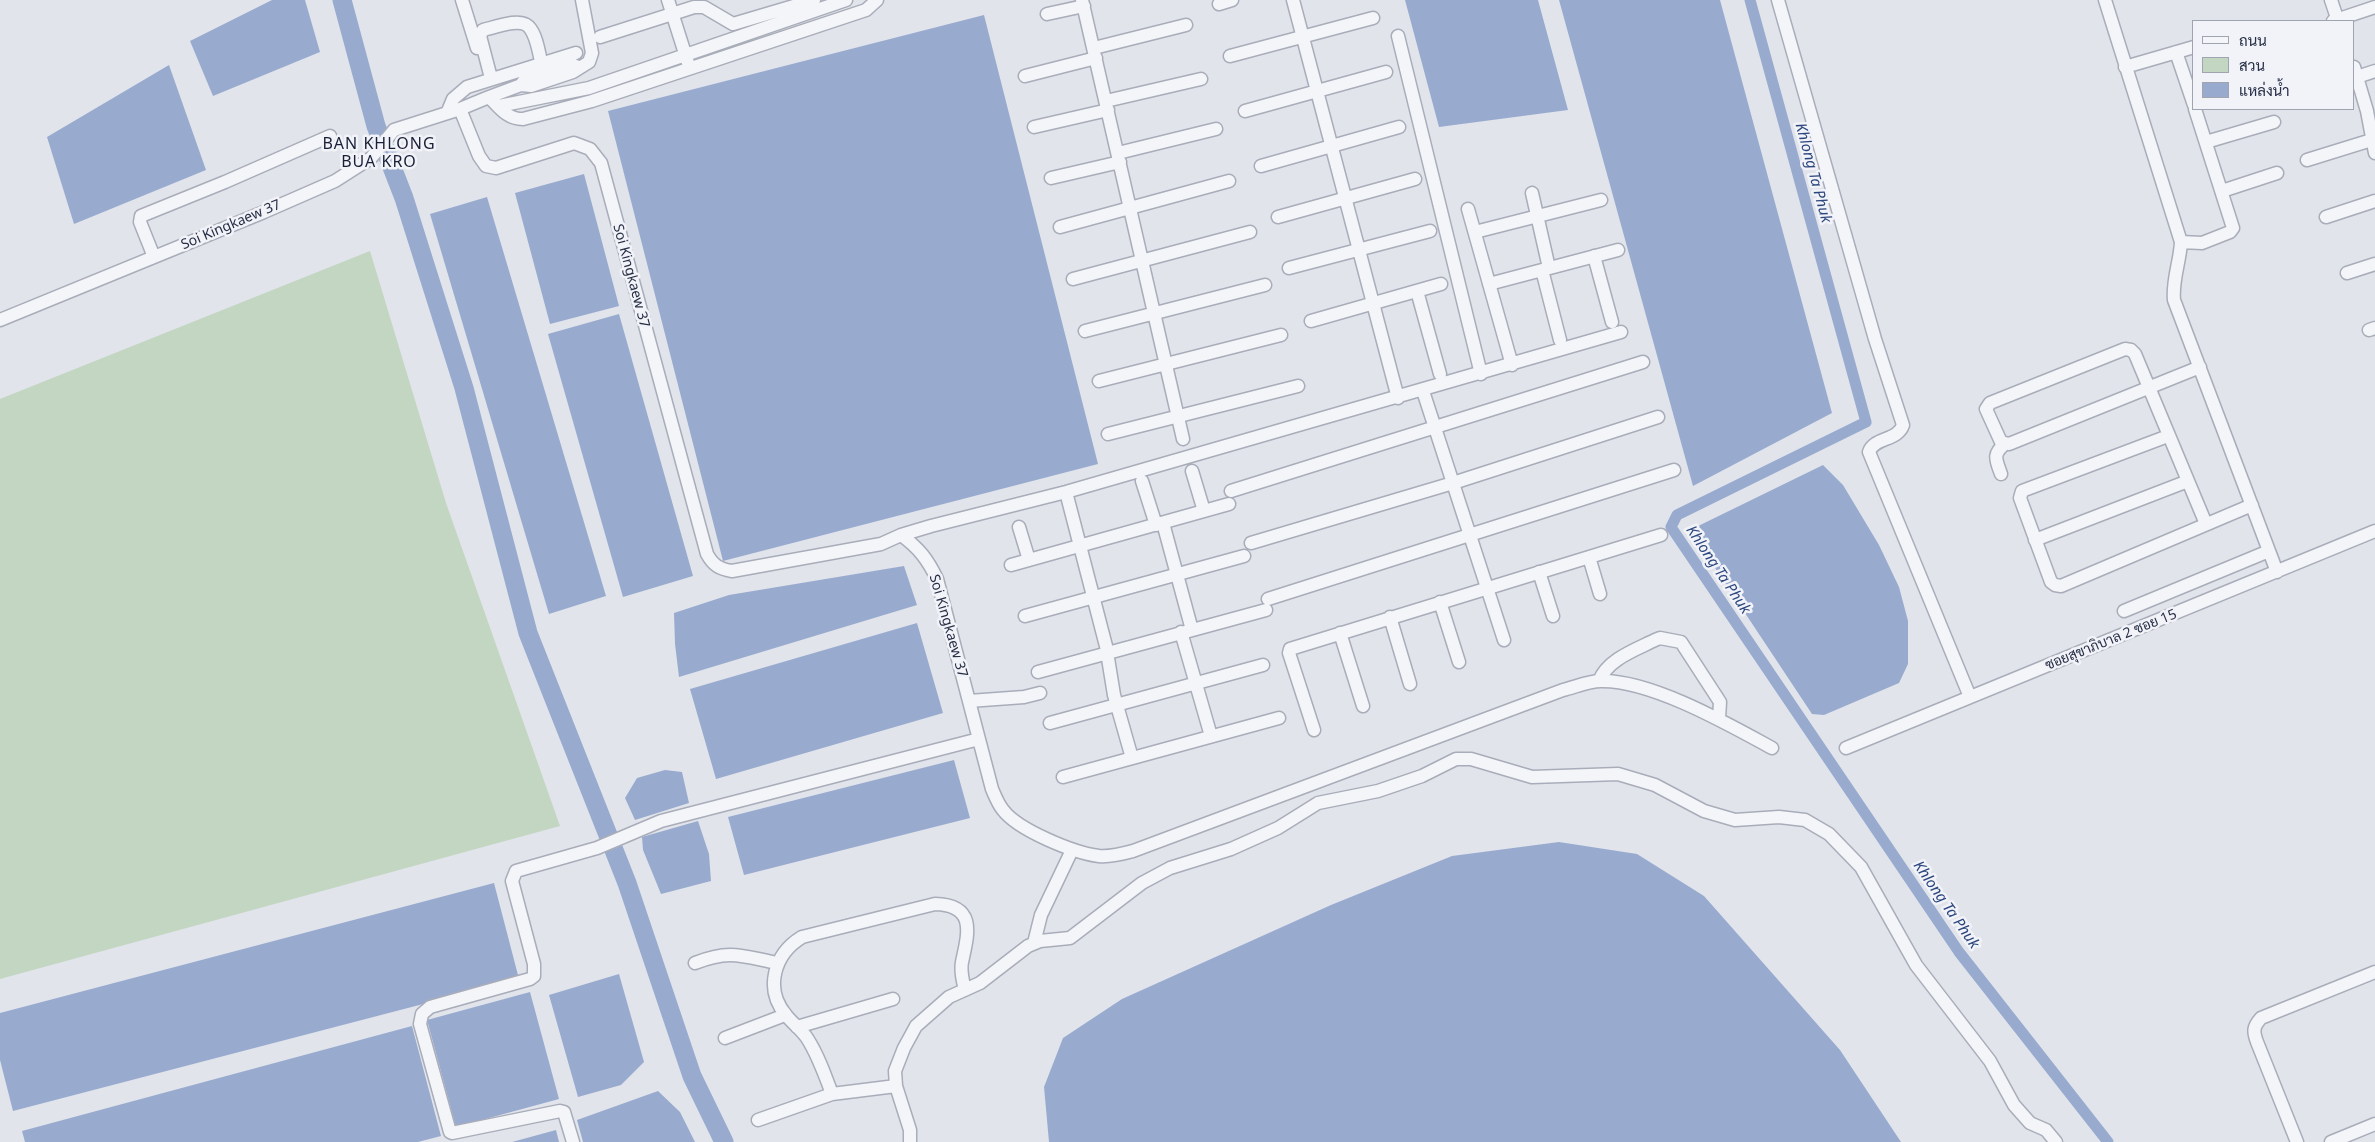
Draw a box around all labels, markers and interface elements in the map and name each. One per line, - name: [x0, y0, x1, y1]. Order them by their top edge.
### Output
- legend: [2192, 20, 2355, 110]
- text: ถนน: [2239, 30, 2267, 50]
- text: สวน: [2239, 55, 2265, 75]
- text: แหล่งน้ำ: [2239, 80, 2290, 100]
- water label: Khlong Ta Phuk: [1791, 121, 1835, 225]
- district label: BAN KHLONG BUA KRO: [321, 134, 437, 172]
- street label: Soi Kingkaew 37: [179, 196, 283, 254]
- street label: Soi Kingkaew 37: [609, 222, 653, 330]
- water label: Khlong Ta Phuk: [1682, 522, 1754, 618]
- street label: Soi Kingkaew 37: [925, 572, 971, 680]
- street label: ซอยสุขาภิบาล 2 ซอย 15: [2043, 606, 2179, 674]
- water label: Khlong Ta Phuk: [1909, 858, 1983, 952]

